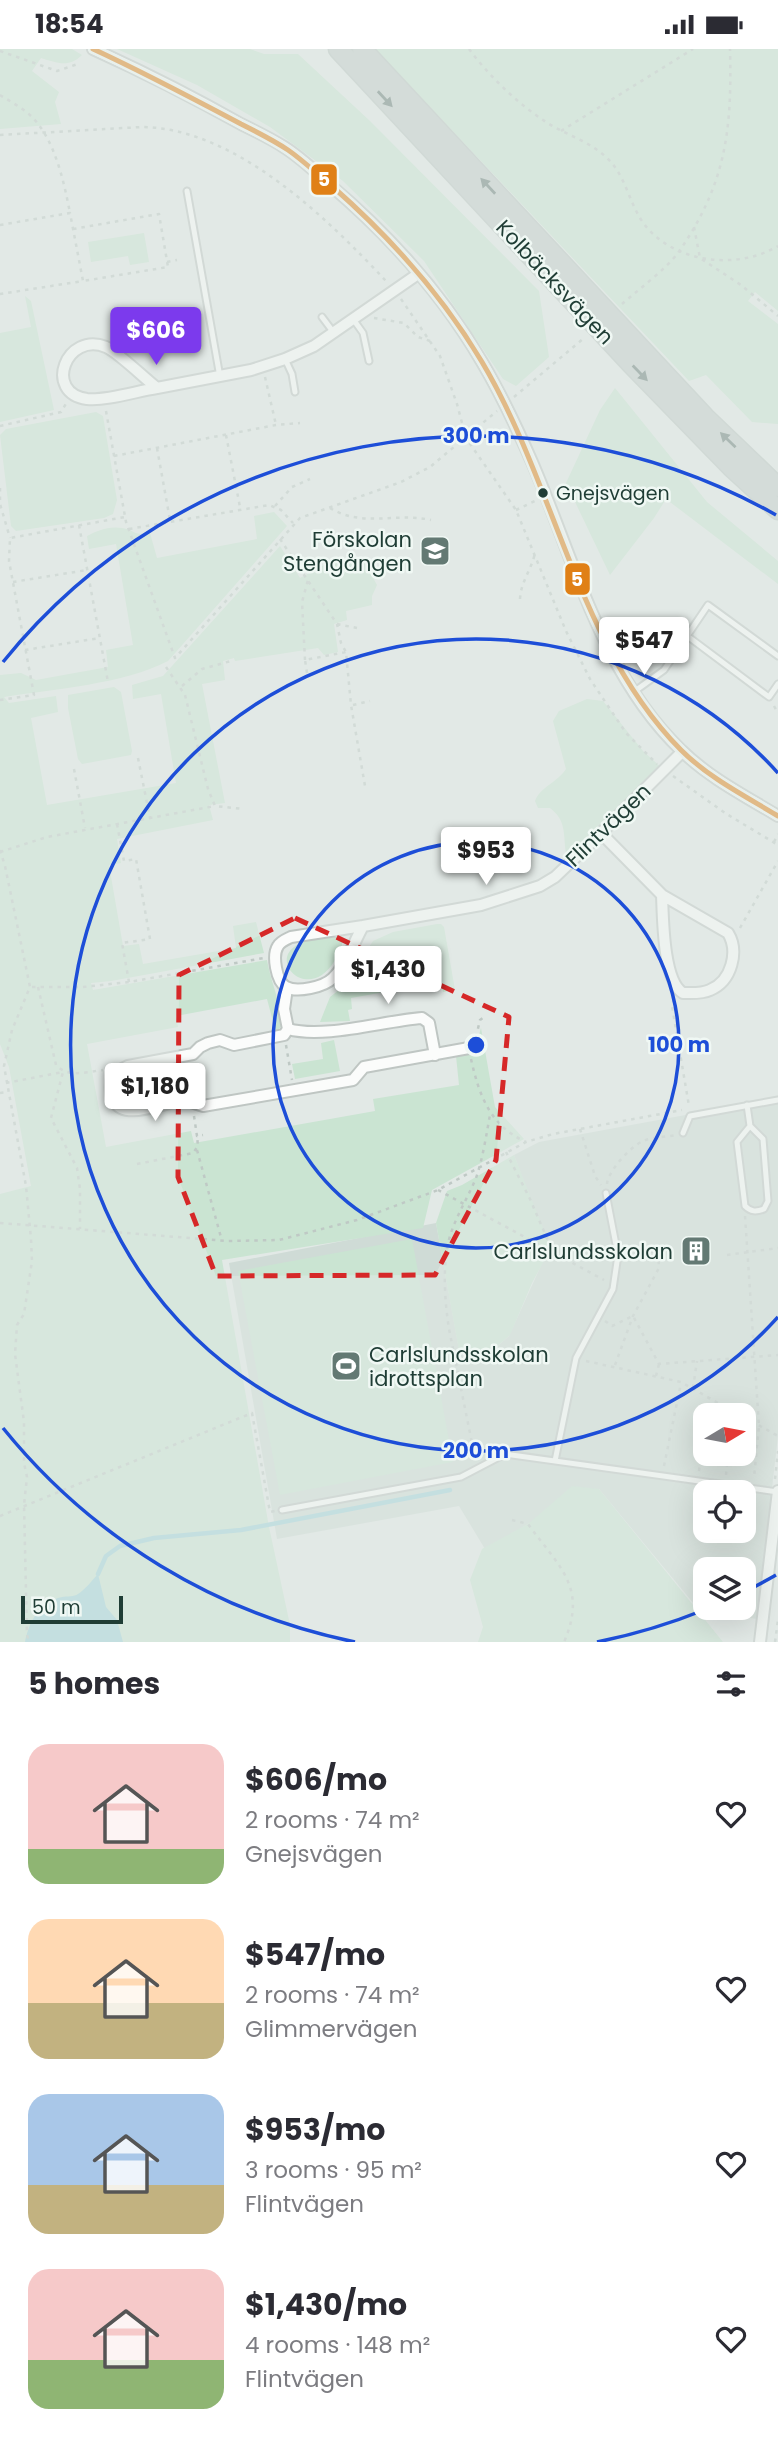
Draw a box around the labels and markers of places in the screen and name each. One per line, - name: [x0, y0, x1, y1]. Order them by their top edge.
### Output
- pin: $606: [115, 307, 197, 367]
- place label: Gnejsvägen: [556, 480, 670, 507]
- marker: Gnejsvägen: [536, 486, 550, 500]
- place label: Förskolan Stengången: [283, 525, 412, 578]
- school or university icon: Förskolan Stengången: [418, 534, 452, 568]
- pin: $547: [603, 617, 685, 677]
- pin: $953: [445, 827, 527, 887]
- pin: $1,430: [331, 947, 445, 1006]
- centre of rings: [464, 1033, 488, 1057]
- pin: $1,180: [98, 1063, 212, 1123]
- building icon: Carlslundsskolan: [679, 1234, 713, 1268]
- place label: Carlslundsskolan: [493, 1237, 673, 1266]
- place label: Carlslundsskolan idrottsplan: [369, 1340, 549, 1393]
- sports icon: Carlslundsskolan idrottsplan: [329, 1349, 363, 1383]

